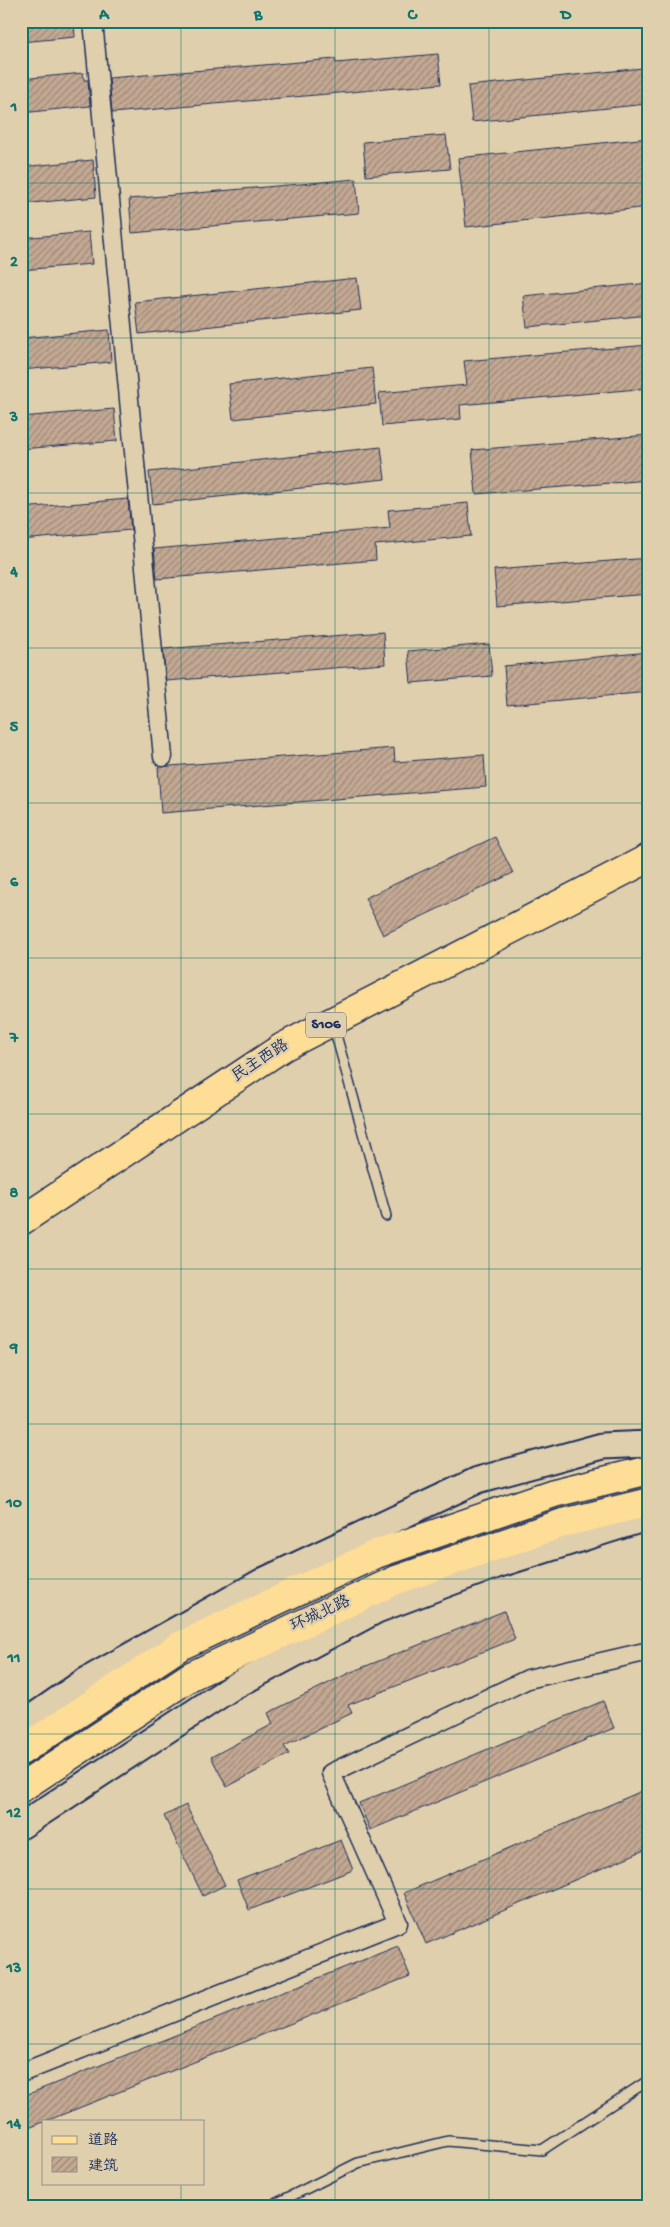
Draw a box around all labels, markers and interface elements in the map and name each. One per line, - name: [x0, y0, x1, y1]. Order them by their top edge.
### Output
- text: A: [98, 7, 110, 26]
- text: B: [253, 7, 263, 26]
- text: C: [407, 7, 418, 26]
- text: D: [559, 7, 572, 26]
- text: 1: [10, 99, 17, 118]
- text: 2: [10, 254, 18, 273]
- text: 3: [9, 409, 18, 428]
- text: 4: [9, 564, 18, 583]
- text: 5: [10, 719, 19, 738]
- text: 6: [10, 874, 19, 893]
- road number: S106: [306, 1012, 346, 1038]
- text: 7: [9, 1030, 19, 1049]
- street label: 民主西路: [228, 1035, 293, 1087]
- text: 8: [10, 1185, 19, 1204]
- text: 9: [9, 1340, 18, 1359]
- text: 10: [5, 1495, 22, 1514]
- street label: 环城北路: [287, 1591, 354, 1637]
- text: 11: [7, 1650, 20, 1669]
- text: 12: [6, 1805, 21, 1824]
- text: 13: [6, 1960, 21, 1979]
- text: 14: [6, 2116, 21, 2135]
- legend: [42, 2120, 205, 2184]
- text: 道路: [88, 2132, 118, 2150]
- text: 建筑: [88, 2158, 118, 2176]

